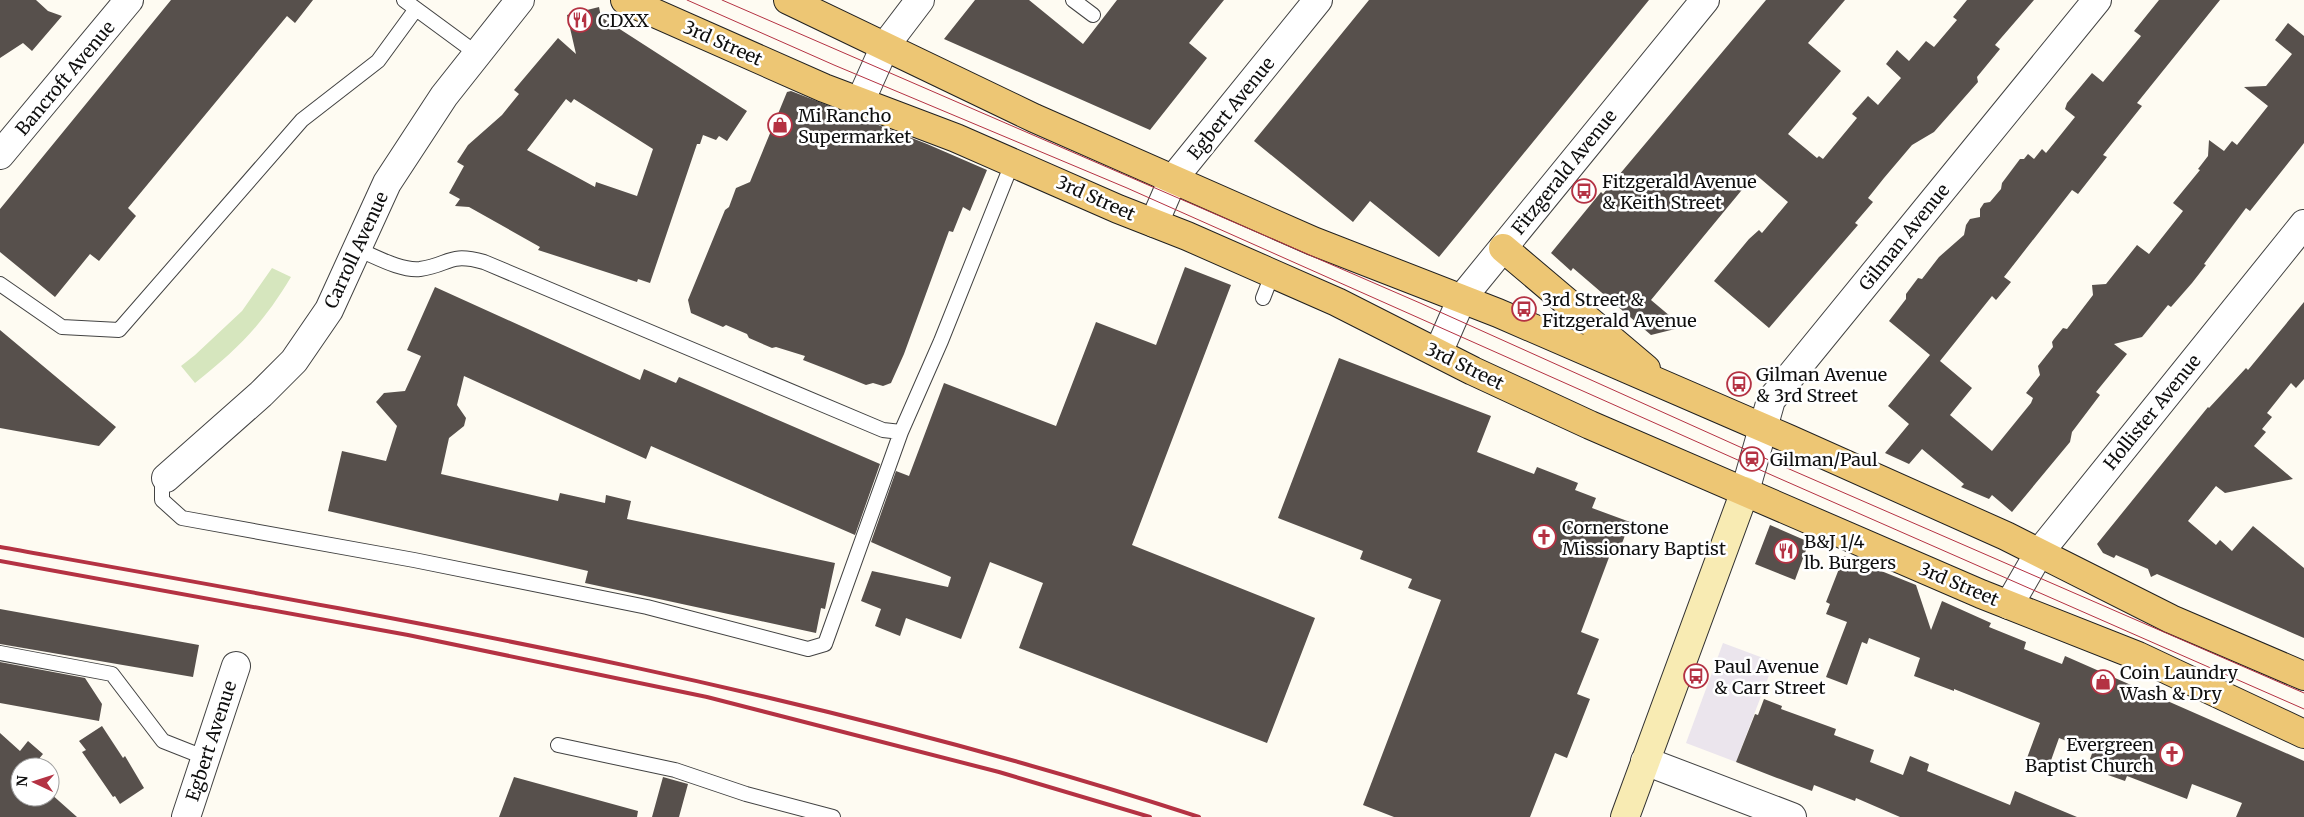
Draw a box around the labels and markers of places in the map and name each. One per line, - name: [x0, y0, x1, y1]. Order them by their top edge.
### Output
- restaurant icon: CDXX: [567, 7, 593, 33]
- place label: CDXX: [598, 9, 649, 32]
- place label: Mi Rancho Supermarket: [798, 104, 911, 148]
- shop icon: Mi Rancho Supermarket: [767, 112, 793, 138]
- place label: Fitzgerald Avenue & Keith Street: [1602, 170, 1757, 214]
- bus stop icon: Fitzgerald Avenue & Keith Street: [1571, 178, 1597, 204]
- place label: 3rd Street & Fitzgerald Avenue: [1542, 288, 1697, 332]
- bus stop icon: 3rd Street & Fitzgerald Avenue: [1511, 296, 1537, 322]
- place label: Gilman Avenue & 3rd Street: [1756, 363, 1887, 407]
- bus stop icon: Gilman Avenue & 3rd Street: [1726, 371, 1752, 397]
- station icon: Gilman/Paul: [1739, 446, 1765, 472]
- place label: Gilman/Paul: [1770, 448, 1878, 471]
- place label: Cornerstone Missionary Baptist: [1562, 516, 1726, 560]
- church icon: Cornerstone Missionary Baptist: [1531, 524, 1557, 550]
- place label: B&J 1/4 lb. Burgers: [1804, 530, 1896, 574]
- restaurant icon: B&J 1/4 lb. Burgers: [1773, 538, 1799, 564]
- place label: Paul Avenue & Carr Street: [1714, 655, 1826, 699]
- place label: Coin Laundry Wash & Dry: [2119, 661, 2239, 705]
- bus stop icon: Paul Avenue & Carr Street: [1683, 663, 1709, 689]
- shop icon: Coin Laundry Wash & Dry: [2090, 669, 2116, 695]
- place label: Evergreen Baptist Church: [2025, 733, 2154, 777]
- church icon: Evergreen Baptist Church: [2159, 741, 2185, 767]

